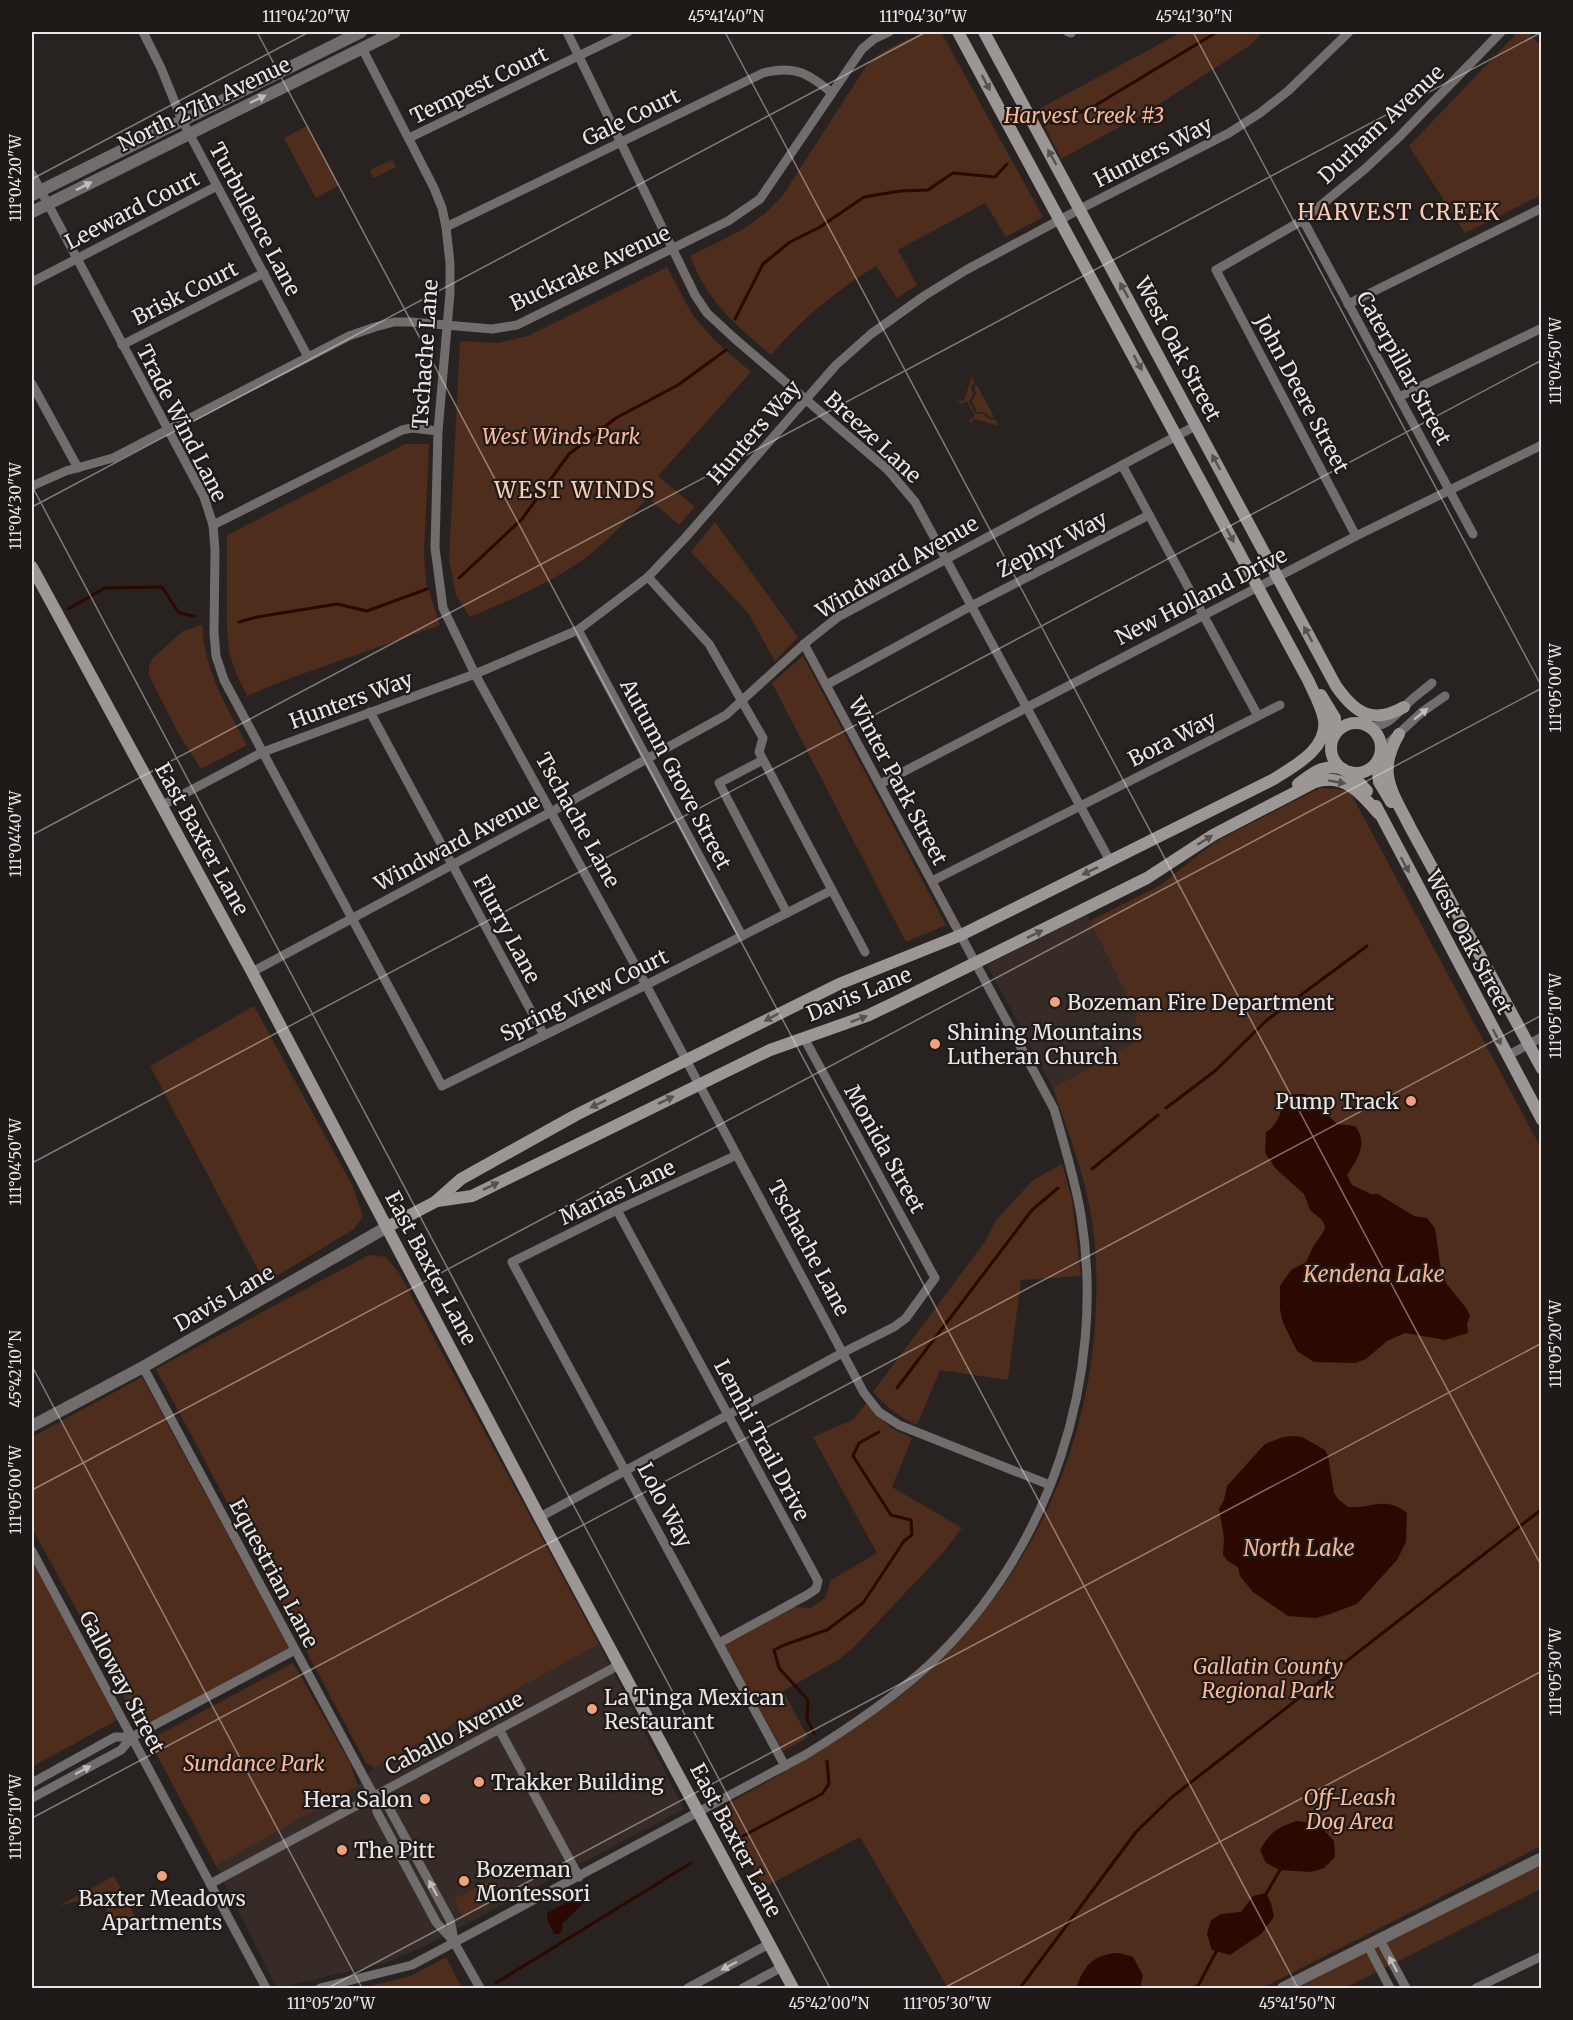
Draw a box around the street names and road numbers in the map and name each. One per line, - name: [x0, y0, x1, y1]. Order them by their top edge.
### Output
- street label: Tempest Court: [406, 40, 552, 130]
- street label: North 27th Avenue: [113, 50, 295, 157]
- street label: Durham Avenue: [1312, 59, 1450, 189]
- street label: Gale Court: [578, 82, 684, 152]
- street label: Hunters Way: [1089, 110, 1217, 193]
- street label: Turbulence Lane: [203, 138, 307, 300]
- street label: Leeward Court: [60, 164, 204, 256]
- street label: Buckrake Avenue: [506, 219, 674, 317]
- street label: Brisk Court: [128, 255, 242, 331]
- street label: West Oak Street: [1128, 271, 1227, 426]
- street label: Tschache Lane: [406, 278, 444, 430]
- street label: Caterpillar Street: [1351, 286, 1457, 450]
- street label: John Deere Street: [1248, 309, 1355, 478]
- street label: Trade Wind Lane: [131, 340, 233, 506]
- street label: Hunters Way: [701, 374, 807, 490]
- street label: Breeze Lane: [819, 385, 927, 489]
- street label: Zephyr Way: [992, 504, 1112, 583]
- street label: Windward Avenue: [810, 509, 983, 625]
- street label: New Holland Drive: [1111, 541, 1291, 651]
- street label: Hunters Way: [286, 665, 417, 735]
- street label: Autumn Grove Street: [614, 673, 738, 874]
- street label: Winter Park Street: [842, 692, 954, 869]
- street label: Bora Way: [1123, 705, 1221, 773]
- street label: Tschache Lane: [530, 748, 626, 892]
- street label: East Baxter Lane: [149, 758, 255, 920]
- street label: Windward Avenue: [369, 787, 544, 897]
- street label: West Oak Street: [1419, 864, 1518, 1019]
- street label: Flurry Lane: [467, 870, 547, 988]
- street label: Spring View Court: [496, 943, 672, 1047]
- street label: Davis Lane: [803, 961, 915, 1027]
- street label: Monida Street: [839, 1080, 931, 1218]
- street label: Marias Lane: [555, 1153, 679, 1231]
- street label: Tschache Lane: [762, 1175, 856, 1321]
- street label: East Baxter Lane: [379, 1186, 483, 1350]
- street label: Davis Lane: [169, 1259, 279, 1337]
- street label: Lemhi Trail Drive: [708, 1355, 816, 1525]
- street label: Lolo Way: [631, 1458, 699, 1553]
- street label: Equestrian Lane: [223, 1494, 325, 1652]
- street label: Galloway Street: [73, 1606, 171, 1758]
- street label: Caballo Avenue: [380, 1685, 528, 1781]
- street label: East Baxter Lane: [684, 1758, 788, 1922]

